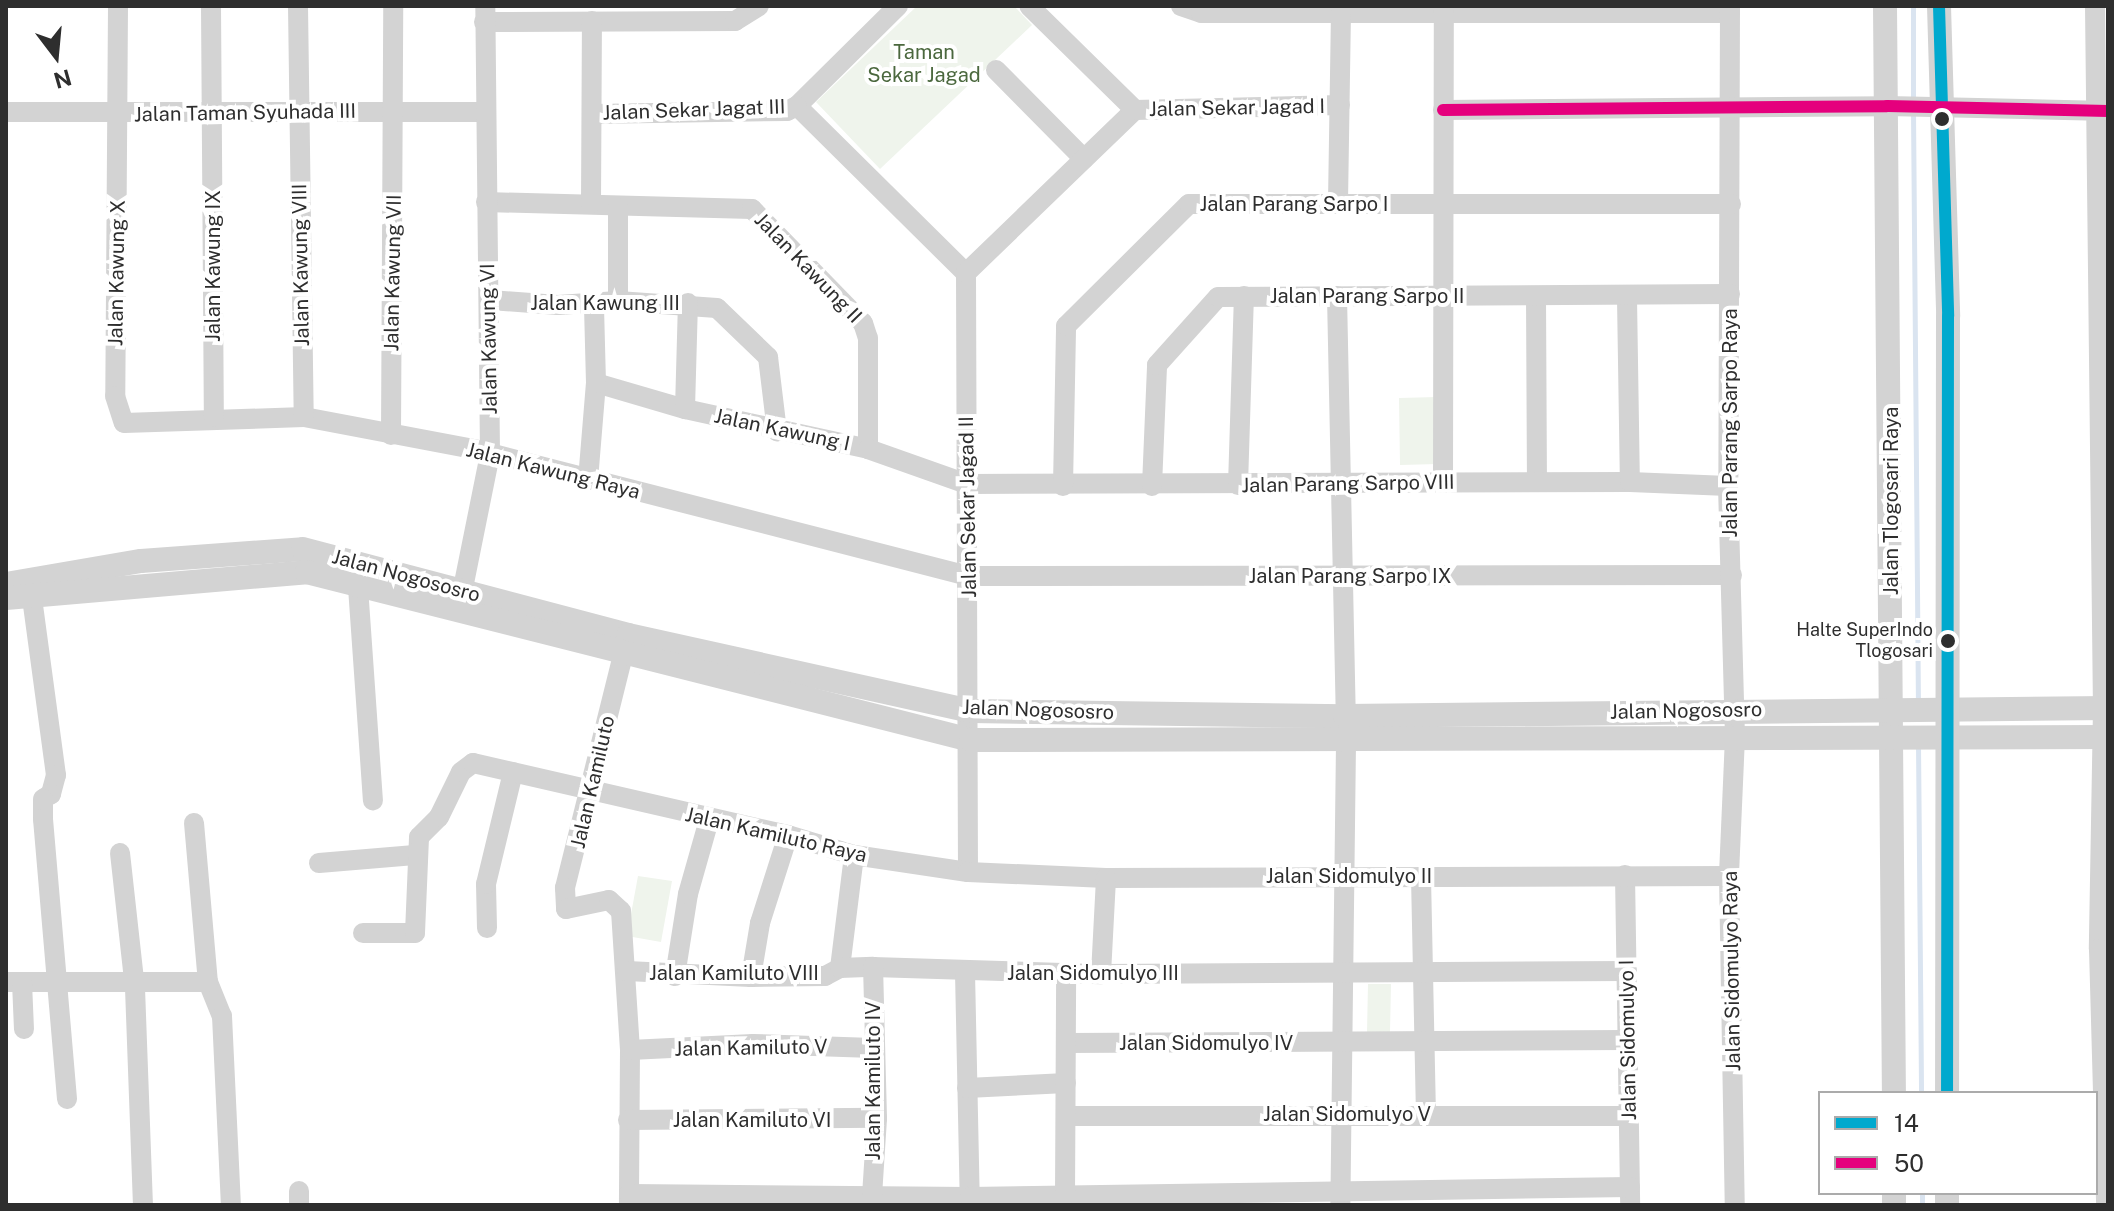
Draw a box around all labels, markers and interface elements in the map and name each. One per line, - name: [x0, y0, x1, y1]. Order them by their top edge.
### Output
- north arrow: [16, 16, 96, 96]
- park label: Taman Sekar Jagad: [867, 40, 981, 87]
- text: N: [51, 64, 74, 94]
- street label: Jalan Sekar Jagad I: [1149, 94, 1325, 122]
- street label: Jalan Sekar Jagat III: [602, 95, 786, 125]
- street label: Jalan Taman Syuhada III: [134, 99, 356, 127]
- unlabelled marker: [1934, 111, 1950, 127]
- street label: Jalan Kawung VIII: [288, 183, 314, 347]
- street label: Jalan Kawung IX: [201, 190, 225, 342]
- street label: Jalan Parang Sarpo I: [1199, 192, 1389, 216]
- street label: Jalan Kawung VII: [380, 194, 406, 352]
- street label: Jalan Kawung X: [104, 200, 130, 346]
- street label: Jalan Kawung II: [749, 208, 867, 328]
- street label: Jalan Kawung VI: [476, 263, 502, 415]
- street label: Jalan Parang Sarpo II: [1270, 284, 1464, 308]
- street label: Jalan Kawung III: [530, 291, 680, 315]
- street label: Jalan Parang Sarpo Raya: [1718, 308, 1742, 538]
- street label: Jalan Kawung I: [712, 404, 852, 456]
- street label: Jalan Tlogosari Raya: [1879, 407, 1903, 595]
- street label: Jalan Sekar Jagad II: [954, 416, 982, 598]
- street label: Jalan Kawung Raya: [464, 438, 642, 504]
- street label: Jalan Parang Sarpo VIII: [1241, 470, 1455, 498]
- street label: Jalan Nogososro: [329, 545, 483, 607]
- street label: Jalan Parang Sarpo IX: [1249, 564, 1451, 588]
- place label: Halte SuperIndo Tlogosari: [1796, 620, 1933, 662]
- marker: Halte SuperIndo Tlogosari: [1940, 633, 1956, 649]
- street label: Jalan Nogososro: [962, 695, 1114, 725]
- street label: Jalan Nogososro: [1610, 698, 1762, 724]
- street label: Jalan Kamiluto: [566, 713, 620, 851]
- street label: Jalan Kamiluto Raya: [683, 802, 869, 868]
- street label: Jalan Sidomulyo II: [1266, 864, 1432, 888]
- street label: Jalan Sidomulyo Raya: [1718, 870, 1746, 1072]
- street label: Jalan Sidomulyo I: [1615, 959, 1641, 1121]
- street label: Jalan Kamiluto VIII: [649, 961, 819, 985]
- street label: Jalan Sidomulyo III: [1007, 961, 1179, 985]
- street label: Jalan Kamiluto IV: [861, 1001, 885, 1161]
- street label: Jalan Sidomulyo IV: [1119, 1031, 1293, 1055]
- street label: Jalan Kamiluto V: [674, 1035, 828, 1061]
- legend: [1818, 1091, 2098, 1195]
- street label: Jalan Sidomulyo V: [1263, 1102, 1431, 1126]
- street label: Jalan Kamiluto VI: [672, 1108, 832, 1132]
- text: 14: [1894, 1109, 1919, 1137]
- text: 50: [1894, 1149, 1924, 1177]

